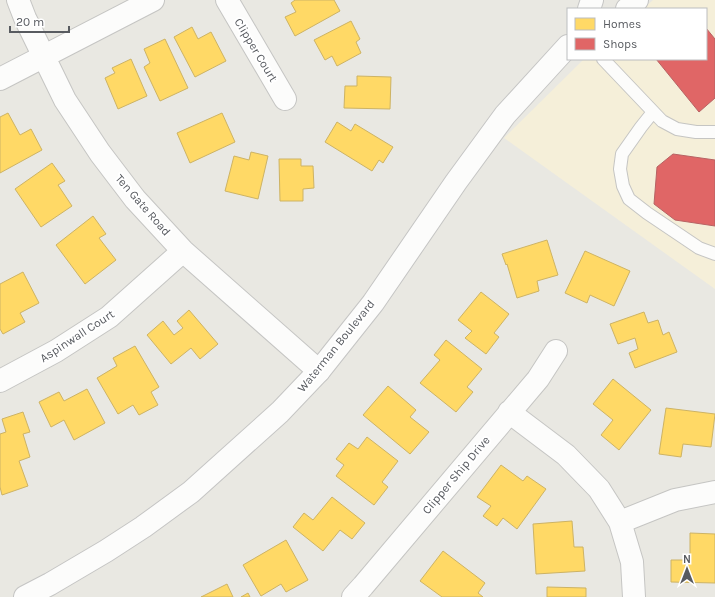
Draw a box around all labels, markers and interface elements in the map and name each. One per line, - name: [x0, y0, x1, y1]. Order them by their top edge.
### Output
- scale bar: [10, 8, 69, 34]
- legend: [567, 8, 707, 60]
- text: 20 m: [16, 15, 44, 29]
- street label: Clipper Court: [232, 16, 281, 85]
- text: Homes: [603, 17, 641, 31]
- text: Shops: [603, 37, 637, 51]
- street label: Ten Gate Road: [113, 171, 173, 239]
- street label: Waterman Boulevard: [294, 297, 378, 395]
- street label: Aspinwall Court: [37, 306, 117, 365]
- street label: Clipper Ship Drive: [419, 433, 493, 517]
- north arrow: [667, 549, 707, 589]
- text: N: [683, 553, 691, 566]

